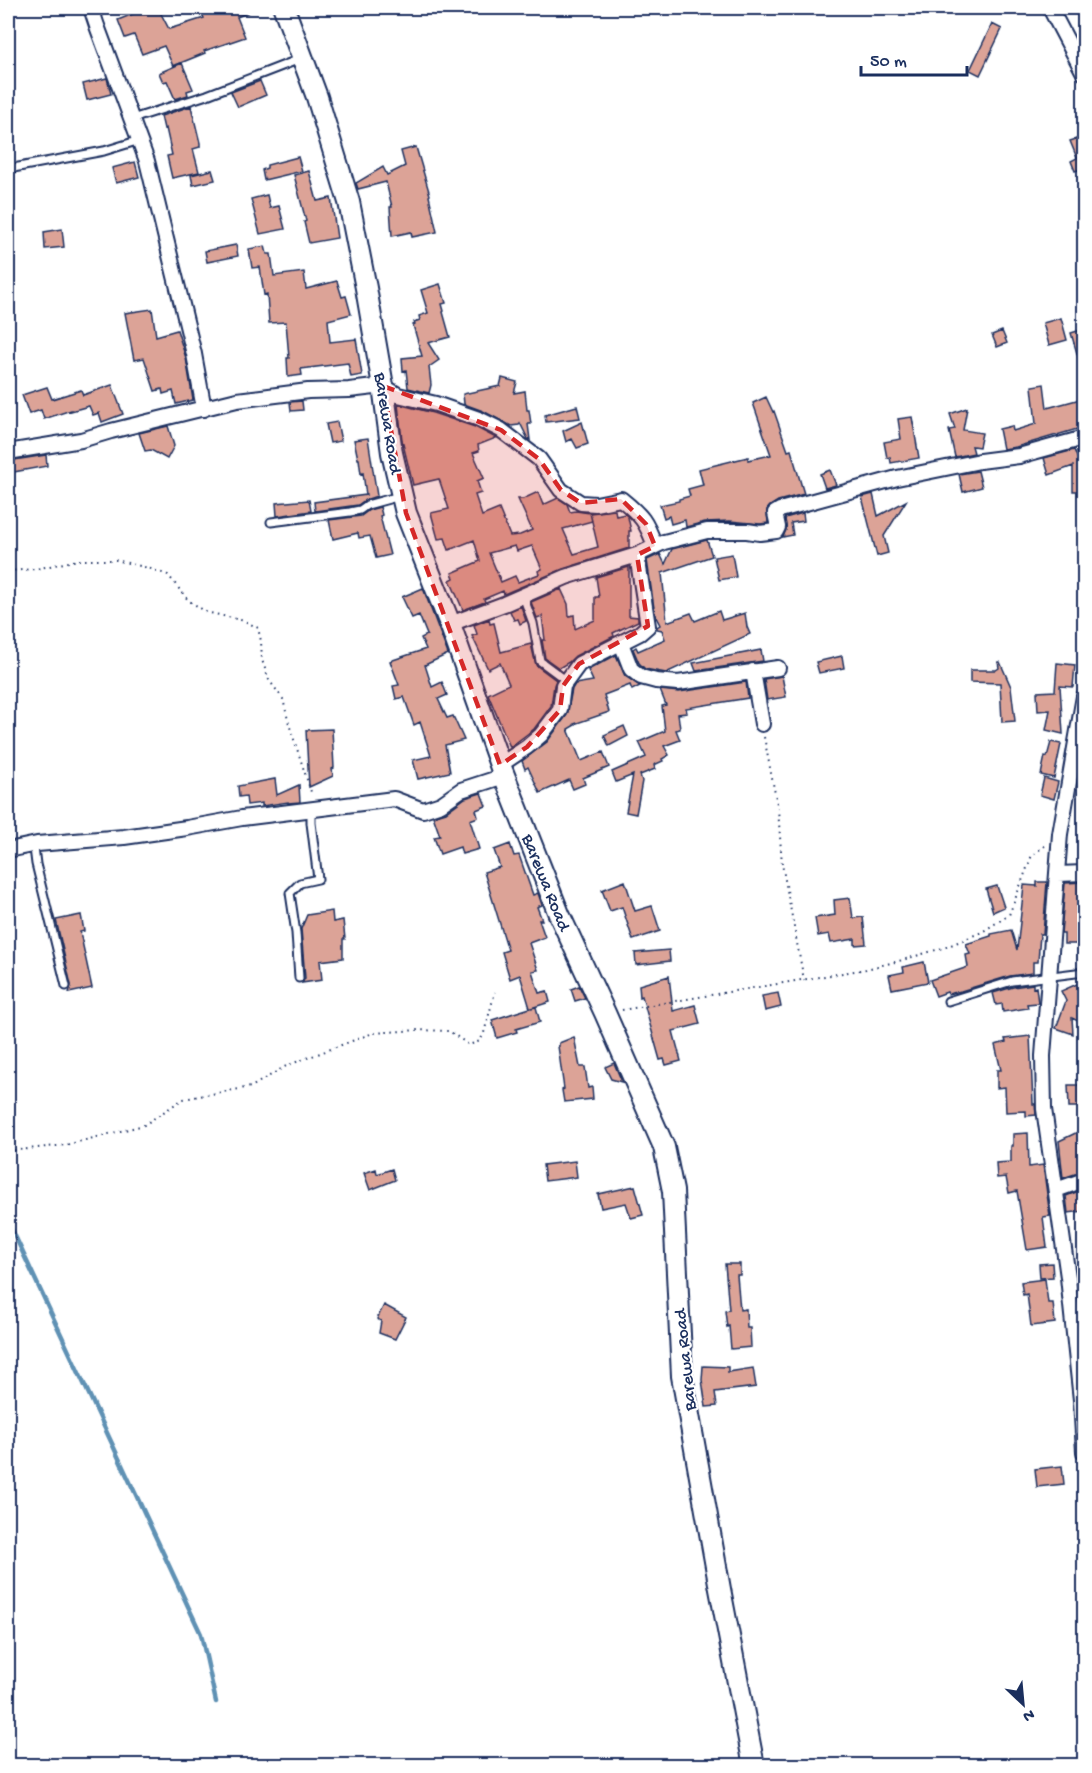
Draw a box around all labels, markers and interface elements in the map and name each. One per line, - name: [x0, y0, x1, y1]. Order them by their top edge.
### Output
- scale bar: [861, 39, 968, 77]
- text: 50 m: [870, 52, 907, 73]
- street label: Barewa Road: [368, 370, 405, 477]
- street label: Barewa Road: [515, 831, 574, 936]
- street label: Barewa Road: [671, 1306, 702, 1413]
- north arrow: [993, 1674, 1053, 1734]
- text: N: [1019, 1704, 1037, 1725]

